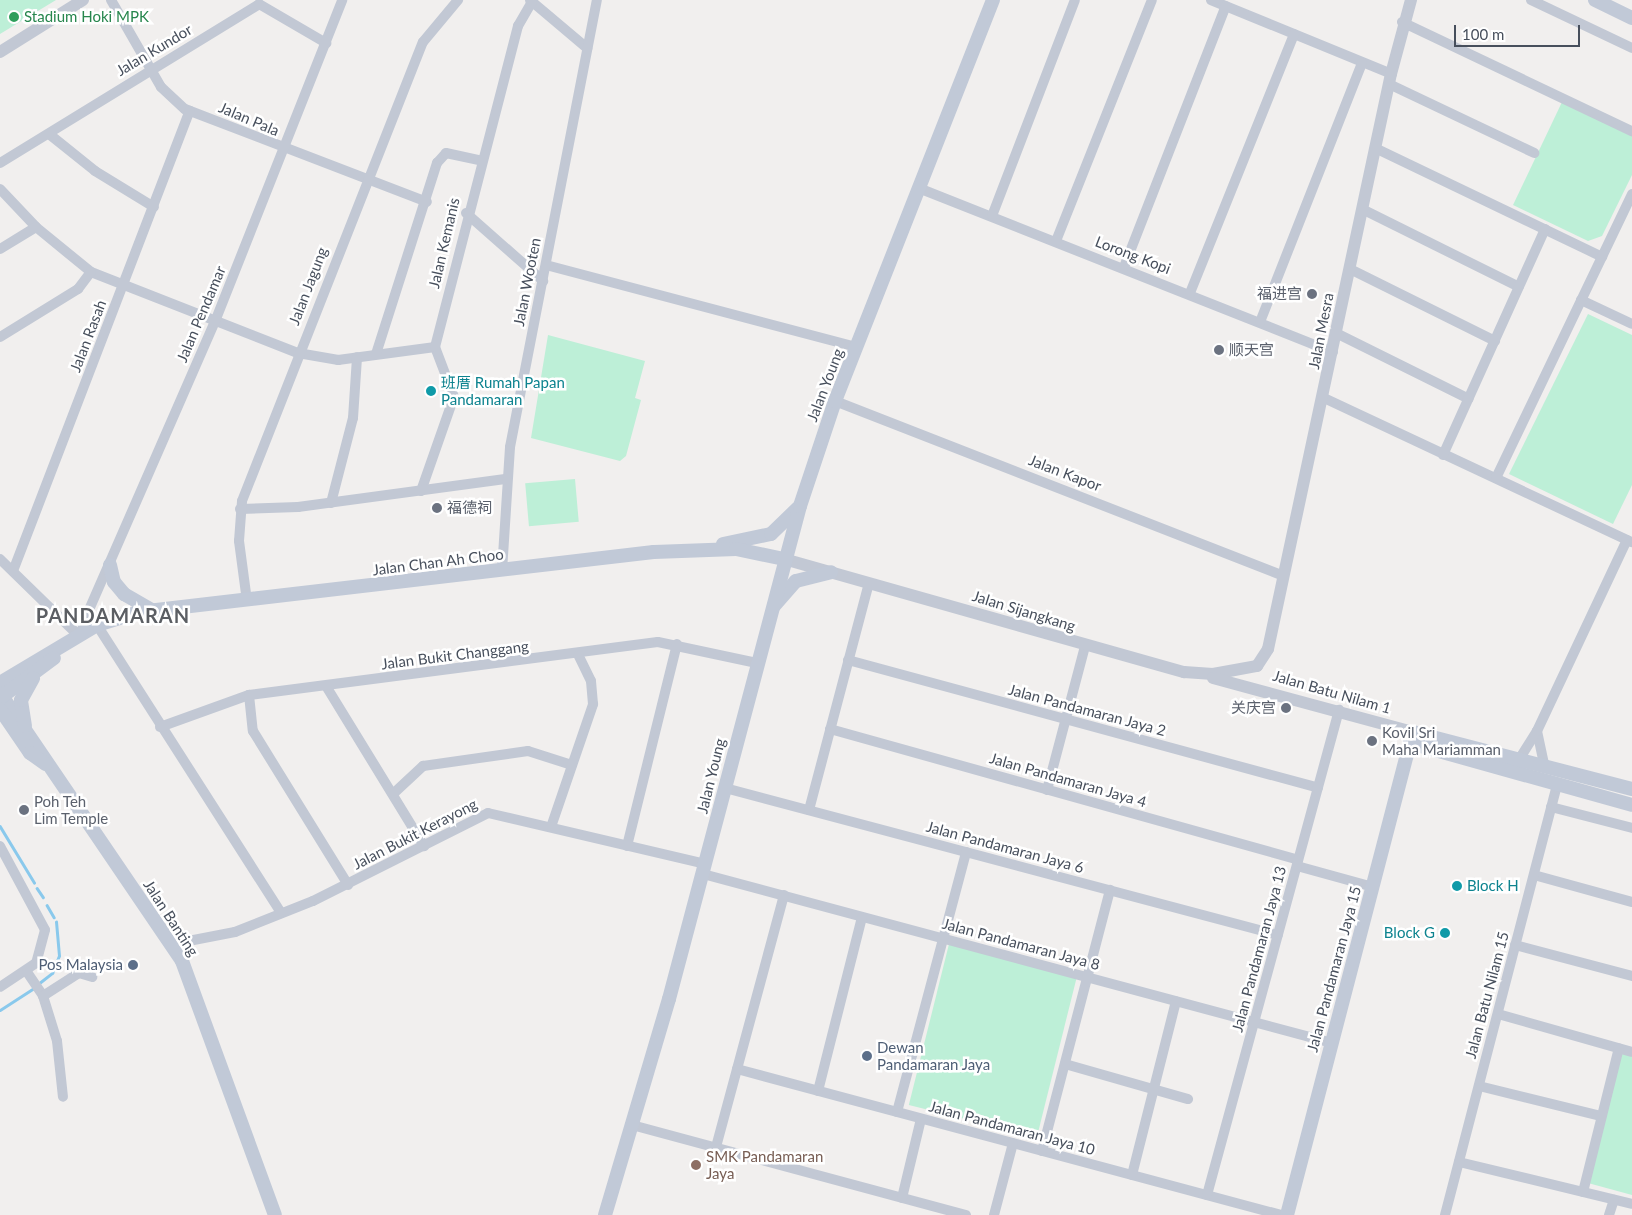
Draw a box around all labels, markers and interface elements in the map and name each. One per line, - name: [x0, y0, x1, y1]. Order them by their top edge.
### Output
- place label: Stadium Hoki MPK: [24, 8, 149, 26]
- marker: Stadium Hoki MPK: [8, 11, 20, 23]
- scale bar: [1457, 15, 1583, 47]
- street label: Jalan Kundor: [113, 20, 195, 80]
- text: 100 m: [1462, 25, 1504, 43]
- street label: Jalan Pala: [216, 98, 282, 140]
- street label: Jalan Kemanis: [425, 196, 463, 290]
- street label: Lorong Kopi: [1093, 232, 1173, 278]
- street label: Jalan Wooten: [510, 236, 544, 328]
- street label: Jalan Jagung: [285, 244, 331, 328]
- street label: Jalan Pendamar: [173, 263, 229, 365]
- place label: 福进宫: [1257, 285, 1302, 303]
- marker: 福进宫: [1306, 288, 1318, 300]
- street label: Jalan Mesra: [1305, 291, 1337, 371]
- street label: Jalan Rasah: [66, 297, 110, 375]
- place label: 顺天宫: [1229, 341, 1274, 359]
- marker: 顺天宫: [1213, 344, 1225, 356]
- street label: Jalan Young: [803, 346, 847, 424]
- place label: 班厝 Rumah Papan Pandamaran: [441, 373, 565, 408]
- marker: 班厝 Rumah Papan Pandamaran: [425, 385, 437, 397]
- street label: Jalan Kapor: [1026, 451, 1104, 495]
- place label: 福德祠: [447, 499, 492, 517]
- marker: 福德祠: [431, 502, 443, 514]
- street label: Jalan Chan Ah Choo: [371, 545, 505, 579]
- street label: Jalan Sijangkang: [970, 587, 1078, 635]
- district label: PANDAMARAN: [35, 603, 191, 627]
- street label: Jalan Bukit Changgang: [380, 637, 530, 673]
- street label: Jalan Batu Nilam 1: [1271, 667, 1393, 717]
- street label: Jalan Pandamaran Jaya 2: [1006, 680, 1168, 740]
- place label: 关庆宫: [1231, 699, 1276, 717]
- marker: 关庆宫: [1280, 702, 1292, 714]
- place label: Kovil Sri Maha Mariamman: [1382, 723, 1501, 758]
- marker: Kovil Sri Maha Mariamman: [1366, 735, 1378, 747]
- street label: Jalan Young: [693, 736, 729, 816]
- street label: Jalan Pandamaran Jaya 4: [987, 749, 1149, 811]
- place label: Poh Teh Lim Temple: [34, 792, 109, 827]
- street label: Jalan Bukit Kerayong: [350, 795, 480, 873]
- marker: Poh Teh Lim Temple: [18, 804, 30, 816]
- street label: Jalan Pandamaran Jaya 6: [924, 817, 1086, 877]
- street label: Jalan Pandamaran Jaya 13: [1228, 864, 1290, 1034]
- street label: Jalan Banting: [140, 876, 202, 960]
- place label: Block H: [1467, 877, 1519, 895]
- marker: Block H: [1451, 880, 1463, 892]
- street label: Jalan Pandamaran Jaya 15: [1303, 884, 1365, 1054]
- street label: Jalan Pandamaran Jaya 8: [940, 914, 1102, 974]
- place label: Block G: [1384, 924, 1435, 942]
- marker: Block G: [1439, 927, 1451, 939]
- street label: Jalan Batu Nilam 15: [1461, 930, 1513, 1060]
- place label: Pos Malaysia: [38, 956, 123, 974]
- marker: Pos Malaysia: [127, 959, 139, 971]
- place label: Dewan Pandamaran Jaya: [877, 1038, 991, 1073]
- marker: Dewan Pandamaran Jaya: [861, 1050, 873, 1062]
- street label: Jalan Pandamaran Jaya 10: [927, 1097, 1097, 1159]
- place label: SMK Pandamaran Jaya: [706, 1147, 823, 1182]
- marker: SMK Pandamaran Jaya: [690, 1159, 702, 1171]

